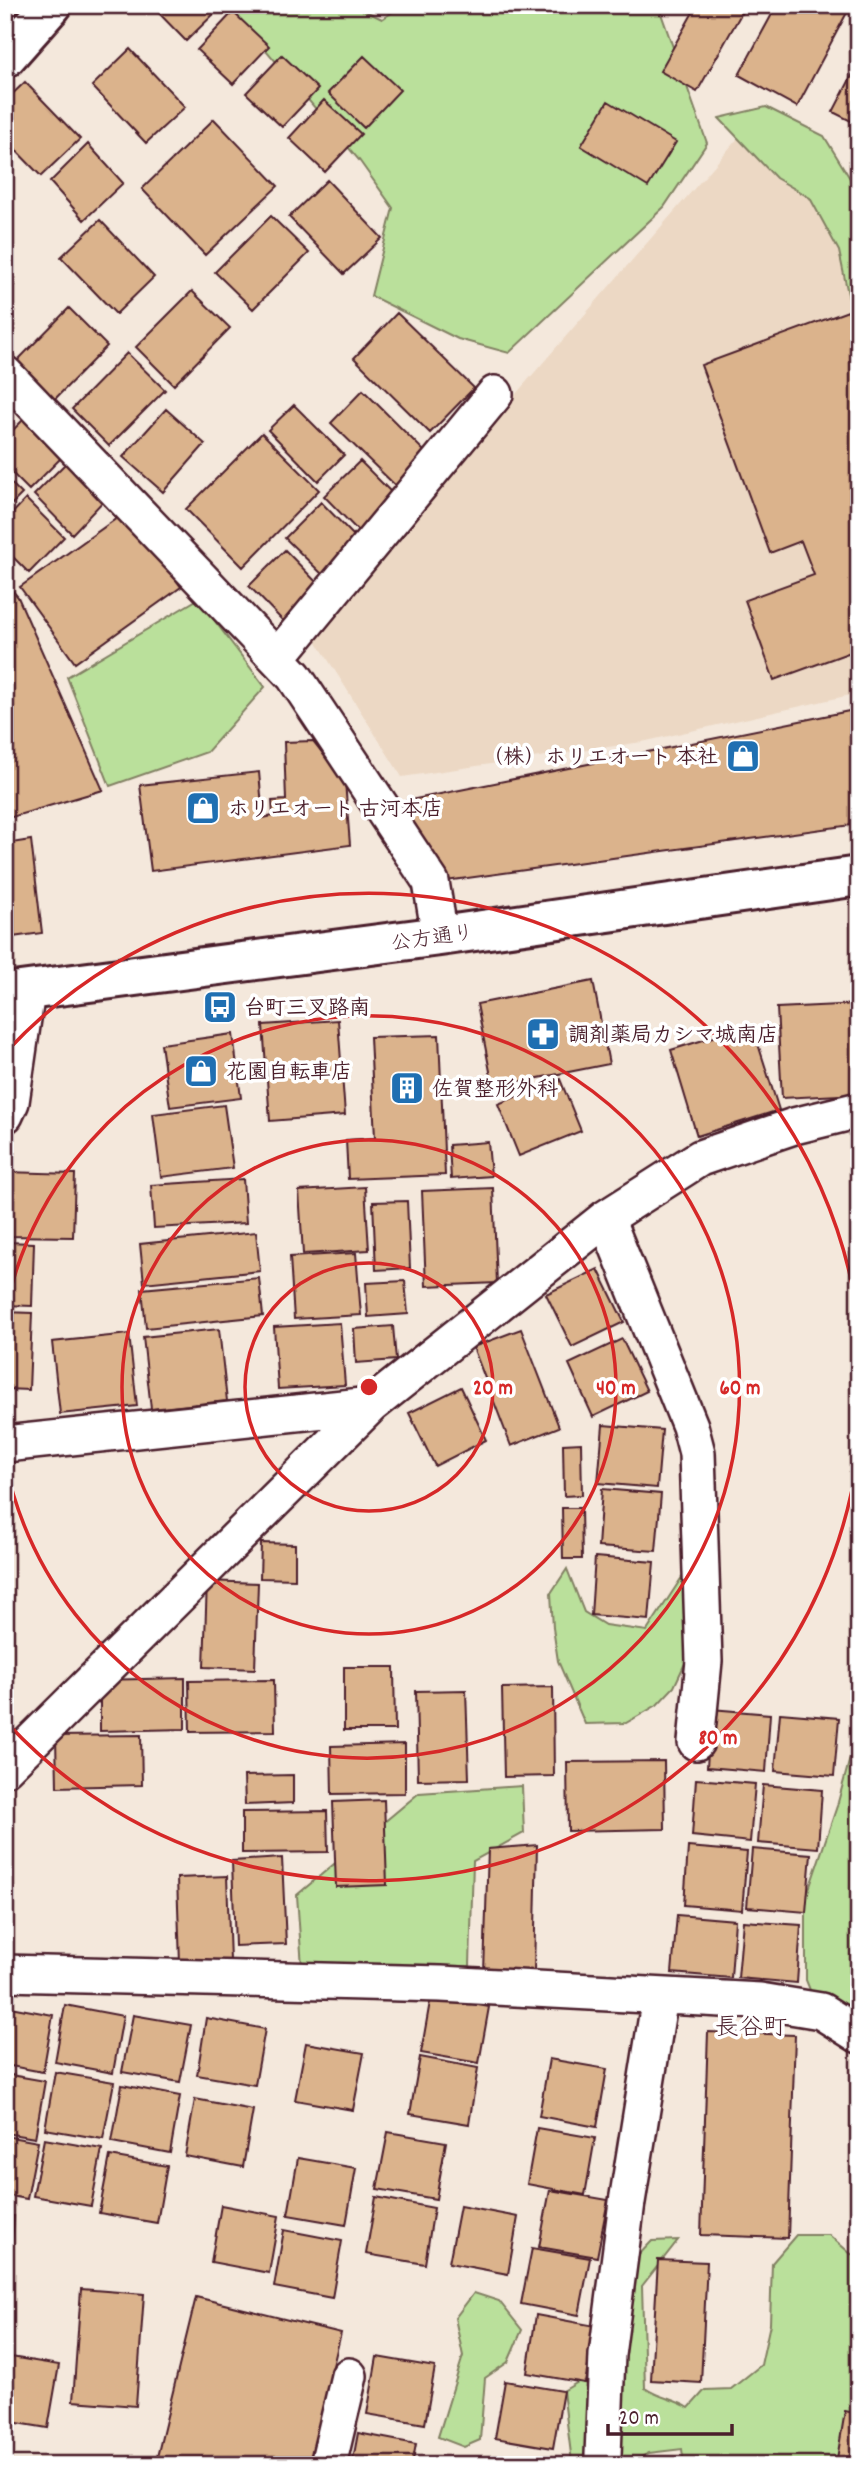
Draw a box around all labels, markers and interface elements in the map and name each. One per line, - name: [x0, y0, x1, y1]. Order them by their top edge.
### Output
- shop icon: （株）ホリエオート 本社: [724, 737, 762, 775]
- place label: （株）ホリエオート 本社: [482, 744, 718, 774]
- shop icon: ホリエオート 古河本店: [184, 789, 222, 827]
- place label: ホリエオート 古河本店: [228, 796, 443, 826]
- street label: 公方通り: [389, 919, 476, 961]
- bus stop icon: 台町三叉路南: [201, 988, 239, 1026]
- place label: 台町三叉路南: [244, 995, 370, 1025]
- pharmacy icon: 調剤薬局カシマ城南店: [524, 1015, 562, 1053]
- place label: 調剤薬局カシマ城南店: [568, 1022, 778, 1052]
- shop icon: 花園自転車店: [182, 1052, 220, 1090]
- place label: 花園自転車店: [226, 1059, 352, 1089]
- building icon: 佐賀整形外科: [388, 1069, 426, 1107]
- place label: 佐賀整形外科: [432, 1076, 558, 1106]
- centre of rings: [357, 1375, 381, 1399]
- text: 20 m: [473, 1375, 513, 1405]
- text: 40 m: [596, 1375, 636, 1405]
- text: 60 m: [720, 1375, 760, 1405]
- text: 80 m: [698, 1725, 738, 1755]
- district label: 長谷町: [715, 2012, 787, 2046]
- scale bar: [608, 2393, 733, 2437]
- text: 20 m: [619, 2405, 659, 2435]

